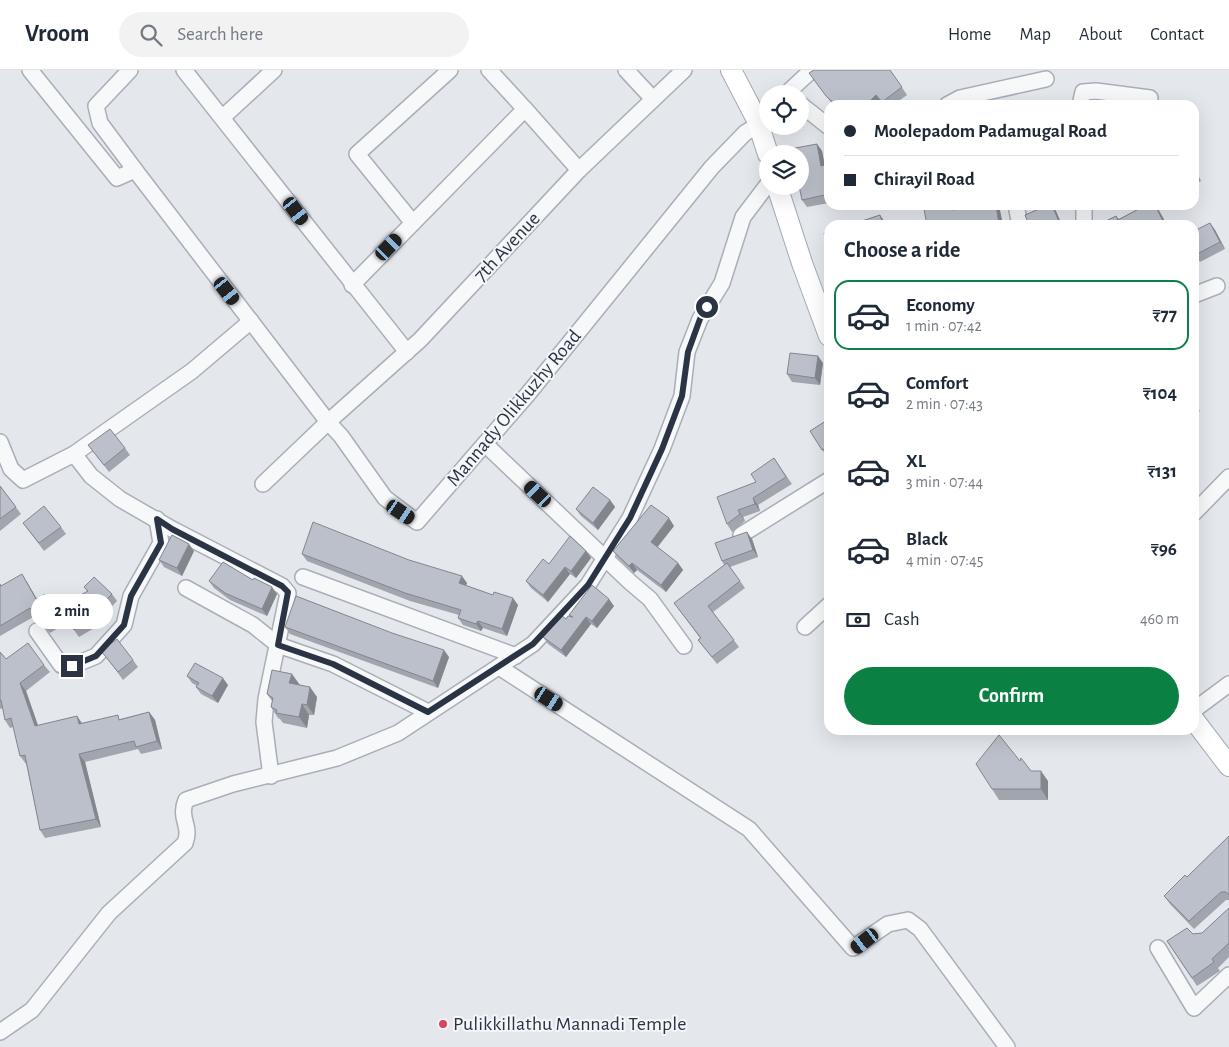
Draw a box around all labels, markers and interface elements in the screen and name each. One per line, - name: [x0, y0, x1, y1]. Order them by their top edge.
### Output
- search box: [119, 12, 469, 57]
- icon: search: [137, 21, 165, 49]
- text: Vroom: [25, 22, 89, 46]
- text: Search here: [177, 25, 263, 44]
- text: Home: [948, 26, 991, 44]
- text: Map: [1019, 26, 1051, 44]
- text: About: [1079, 26, 1122, 44]
- text: Contact: [1150, 26, 1204, 44]
- map controls: [759, 85, 809, 195]
- button: locate: [759, 85, 809, 135]
- text: Moolepadom Padamugal Road: [874, 122, 1107, 141]
- button: layers: [759, 145, 809, 195]
- text: Chirayil Road: [874, 170, 975, 189]
- car: [280, 195, 311, 227]
- street label: 7th Avenue: [470, 208, 544, 286]
- car: [373, 231, 404, 263]
- text: Choose a ride: [844, 239, 960, 261]
- car: [211, 275, 242, 307]
- icon: car: [846, 293, 891, 338]
- route start: [696, 296, 718, 318]
- text: Economy: [906, 296, 975, 315]
- text: ₹77: [1153, 306, 1177, 325]
- text: 1 min · 07:42: [906, 318, 982, 334]
- street label: Mannady Olikkuzhy Road: [443, 326, 585, 490]
- icon: car: [846, 371, 891, 416]
- text: Comfort: [906, 374, 968, 393]
- text: ₹104: [1143, 384, 1177, 403]
- text: 2 min · 07:43: [906, 396, 983, 412]
- icon: car: [846, 449, 891, 494]
- text: XL: [906, 452, 926, 471]
- text: ₹131: [1147, 462, 1177, 481]
- text: 3 min · 07:44: [906, 474, 983, 490]
- car: [521, 478, 554, 510]
- car: [384, 497, 417, 527]
- icon: car: [846, 527, 891, 572]
- text: Black: [906, 530, 948, 549]
- text: ₹96: [1151, 540, 1177, 559]
- text: 4 min · 07:45: [906, 552, 983, 568]
- callout: 2 min: [31, 594, 113, 628]
- text: 2 min: [54, 603, 90, 619]
- icon: cash: [844, 606, 872, 634]
- text: Cash: [884, 610, 920, 629]
- text: 460 m: [1140, 611, 1179, 627]
- route end: [61, 655, 83, 677]
- button: Confirm: [844, 667, 1179, 725]
- car: [532, 685, 565, 713]
- car: [848, 926, 881, 956]
- place label: Pulikkillathu Mannadi Temple: [453, 1014, 686, 1034]
- marker: Pulikkillathu Mannadi Temple: [437, 1018, 449, 1030]

